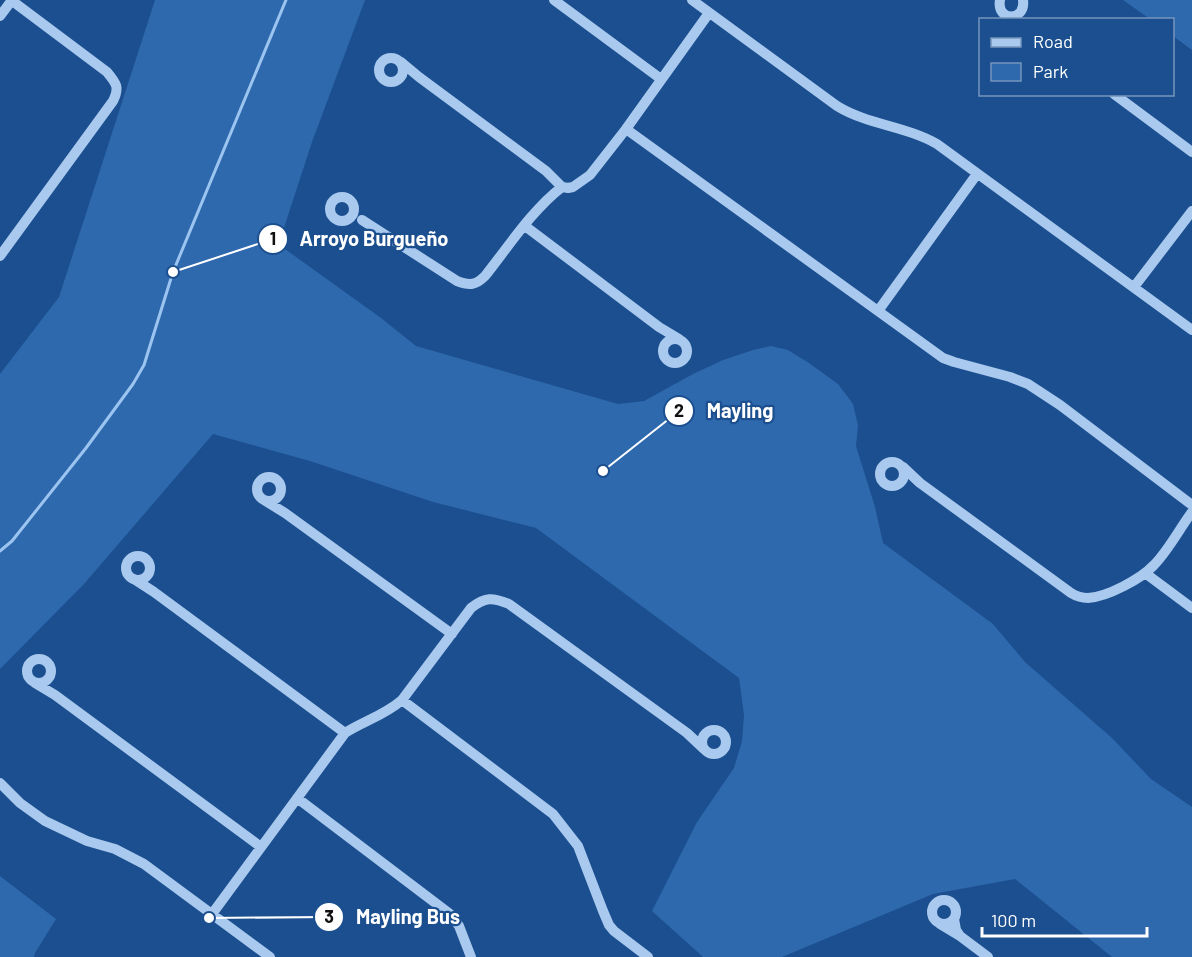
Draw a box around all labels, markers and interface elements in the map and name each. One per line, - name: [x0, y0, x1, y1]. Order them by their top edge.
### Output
- legend: [979, 18, 1174, 96]
- text: Road: [1033, 30, 1073, 52]
- text: Park: [1033, 60, 1068, 82]
- callout: Arroyo Burgueño: [258, 220, 461, 258]
- text: Arroyo Burgueño: [299, 226, 449, 250]
- text: 1: [270, 227, 276, 249]
- callout: Mayling: [664, 392, 785, 430]
- text: Mayling: [707, 398, 773, 422]
- text: 2: [674, 399, 684, 421]
- callout: Mayling Bus: [314, 898, 472, 936]
- scale bar: [982, 900, 1147, 938]
- text: Mayling Bus: [356, 904, 460, 928]
- text: 3: [324, 905, 334, 927]
- text: 100 m: [991, 909, 1036, 931]

